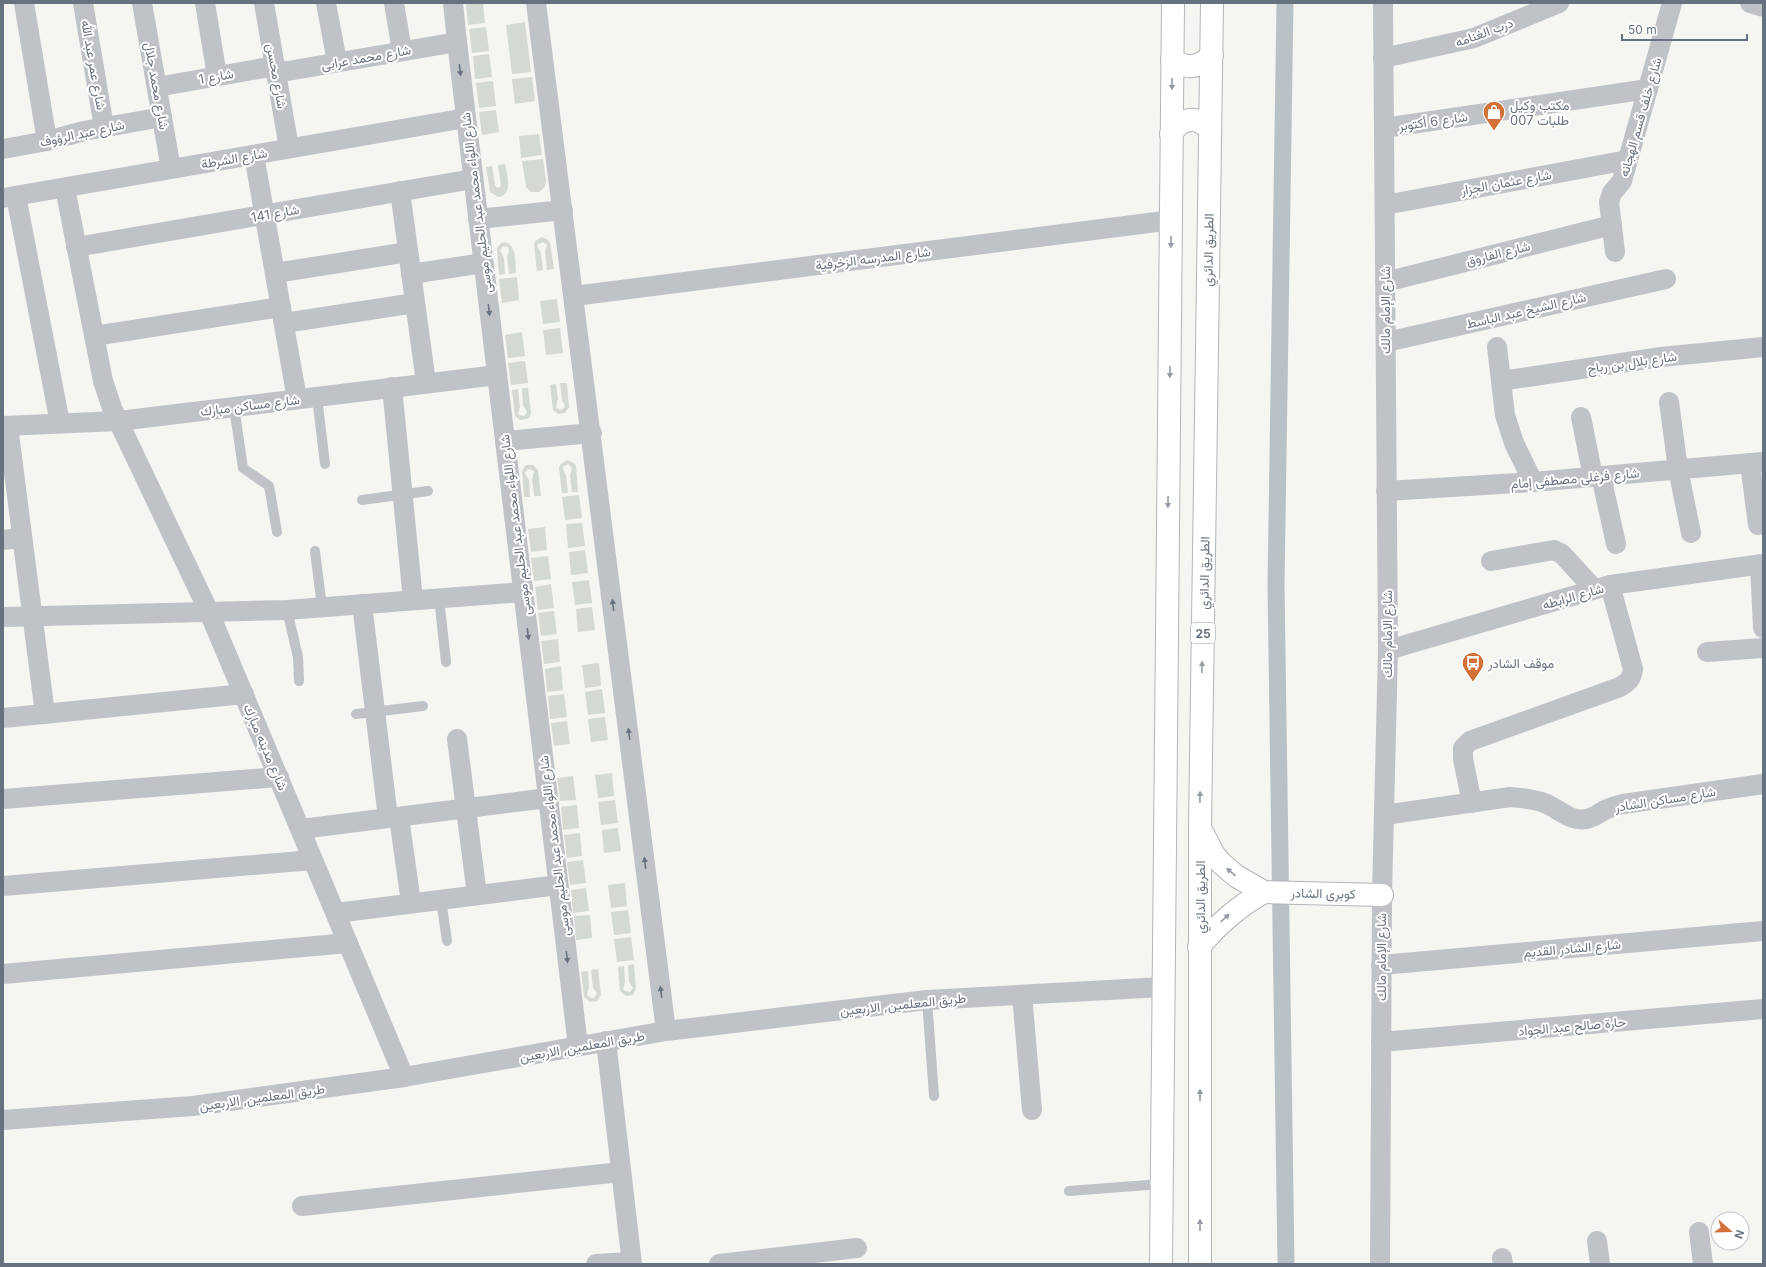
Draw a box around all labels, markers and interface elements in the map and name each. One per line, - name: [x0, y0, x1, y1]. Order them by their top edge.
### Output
- street label: درب الغنامه: [1453, 14, 1515, 51]
- scale bar: [1622, 16, 1747, 42]
- street label: شارع عمر عبد الله: [76, 19, 110, 112]
- text: 50 m: [1628, 22, 1657, 37]
- street label: شارع محمد جلال: [139, 41, 173, 131]
- street label: شارع محمد عرابى: [320, 41, 413, 75]
- street label: شارع محسن: [261, 42, 291, 110]
- street label: شارع خلف قسم الهجانه: [1615, 56, 1667, 179]
- one-way arrow: [457, 64, 463, 76]
- street label: شارع 1: [197, 65, 235, 89]
- one-way arrow: [1169, 78, 1175, 91]
- place label: مكتب وكيل طلبات 007: [1510, 97, 1569, 128]
- shop icon: مكتب وكيل طلبات 007: [1481, 99, 1507, 132]
- street label: شارع 6 أكتوبر: [1396, 108, 1469, 136]
- street label: شارع اللواء محمد عبد الحليم موسى: [457, 112, 497, 294]
- street label: شارع عبد الرؤوف: [38, 116, 126, 152]
- street label: شارع الشرطة: [200, 144, 269, 174]
- street label: شارع عثمان الجزار: [1458, 166, 1553, 200]
- street label: شارع 141: [250, 201, 301, 227]
- street label: الطريق الدائري: [1199, 213, 1220, 287]
- one-way arrow: [1168, 236, 1174, 249]
- street label: شارع الفاروق: [1464, 237, 1532, 271]
- street label: شارع المدرسه الزخرفية: [814, 243, 932, 275]
- street label: شارع الإمام مالك: [1377, 266, 1395, 354]
- street label: شارع الشيخ عبد الباسط: [1465, 288, 1588, 333]
- one-way arrow: [486, 304, 492, 316]
- street label: شارع بلال بن رباح: [1586, 348, 1678, 378]
- one-way arrow: [1167, 366, 1173, 379]
- street label: شارع مساكن مبارك: [200, 391, 301, 421]
- street label: شارع اللواء محمد عبد الحليم موسى: [496, 434, 536, 616]
- street label: شارع فرغلى مصطفى إمام: [1510, 464, 1640, 494]
- one-way arrow: [1165, 496, 1172, 508]
- street label: الطريق الدائري: [1195, 536, 1216, 610]
- street label: شارع الرابطه: [1540, 580, 1606, 614]
- street label: شارع الإمام مالك: [1379, 590, 1397, 678]
- one-way arrow: [610, 599, 616, 611]
- road number: 25: [1191, 623, 1215, 643]
- one-way arrow: [525, 628, 531, 640]
- bus stop icon: موقف الشادر: [1460, 650, 1486, 683]
- place label: موقف الشادر: [1487, 655, 1554, 672]
- one-way arrow: [1199, 660, 1205, 673]
- street label: شارع مدينه مبارك: [239, 701, 291, 793]
- one-way arrow: [626, 728, 632, 740]
- street label: شارع اللواء محمد عبد الحليم موسى: [535, 755, 575, 937]
- street label: شارع مساكن الشادر: [1613, 783, 1717, 817]
- one-way arrow: [1197, 790, 1203, 803]
- one-way arrow: [642, 857, 648, 869]
- street label: الطريق الدائري: [1192, 860, 1211, 934]
- one-way arrow: [1225, 867, 1236, 876]
- street label: كوبرى الشادر: [1289, 884, 1356, 903]
- street label: شارع الإمام مالك: [1373, 913, 1391, 1001]
- one-way arrow: [1221, 914, 1230, 923]
- street label: شارع الشادر القديم: [1523, 936, 1622, 962]
- one-way arrow: [564, 951, 570, 963]
- one-way arrow: [658, 986, 664, 998]
- street label: طريق المعلمين, الاربعين: [839, 989, 967, 1020]
- street label: حارة صالح عبد الجواد: [1517, 1013, 1627, 1041]
- street label: طريق المعلمين, الاربعين: [518, 1027, 646, 1066]
- street label: طريق المعلمين, الاربعين: [198, 1080, 326, 1115]
- one-way arrow: [1197, 1088, 1203, 1101]
- north arrow: [1710, 1211, 1750, 1251]
- one-way arrow: [1197, 1218, 1203, 1231]
- text: N: [1731, 1228, 1747, 1241]

